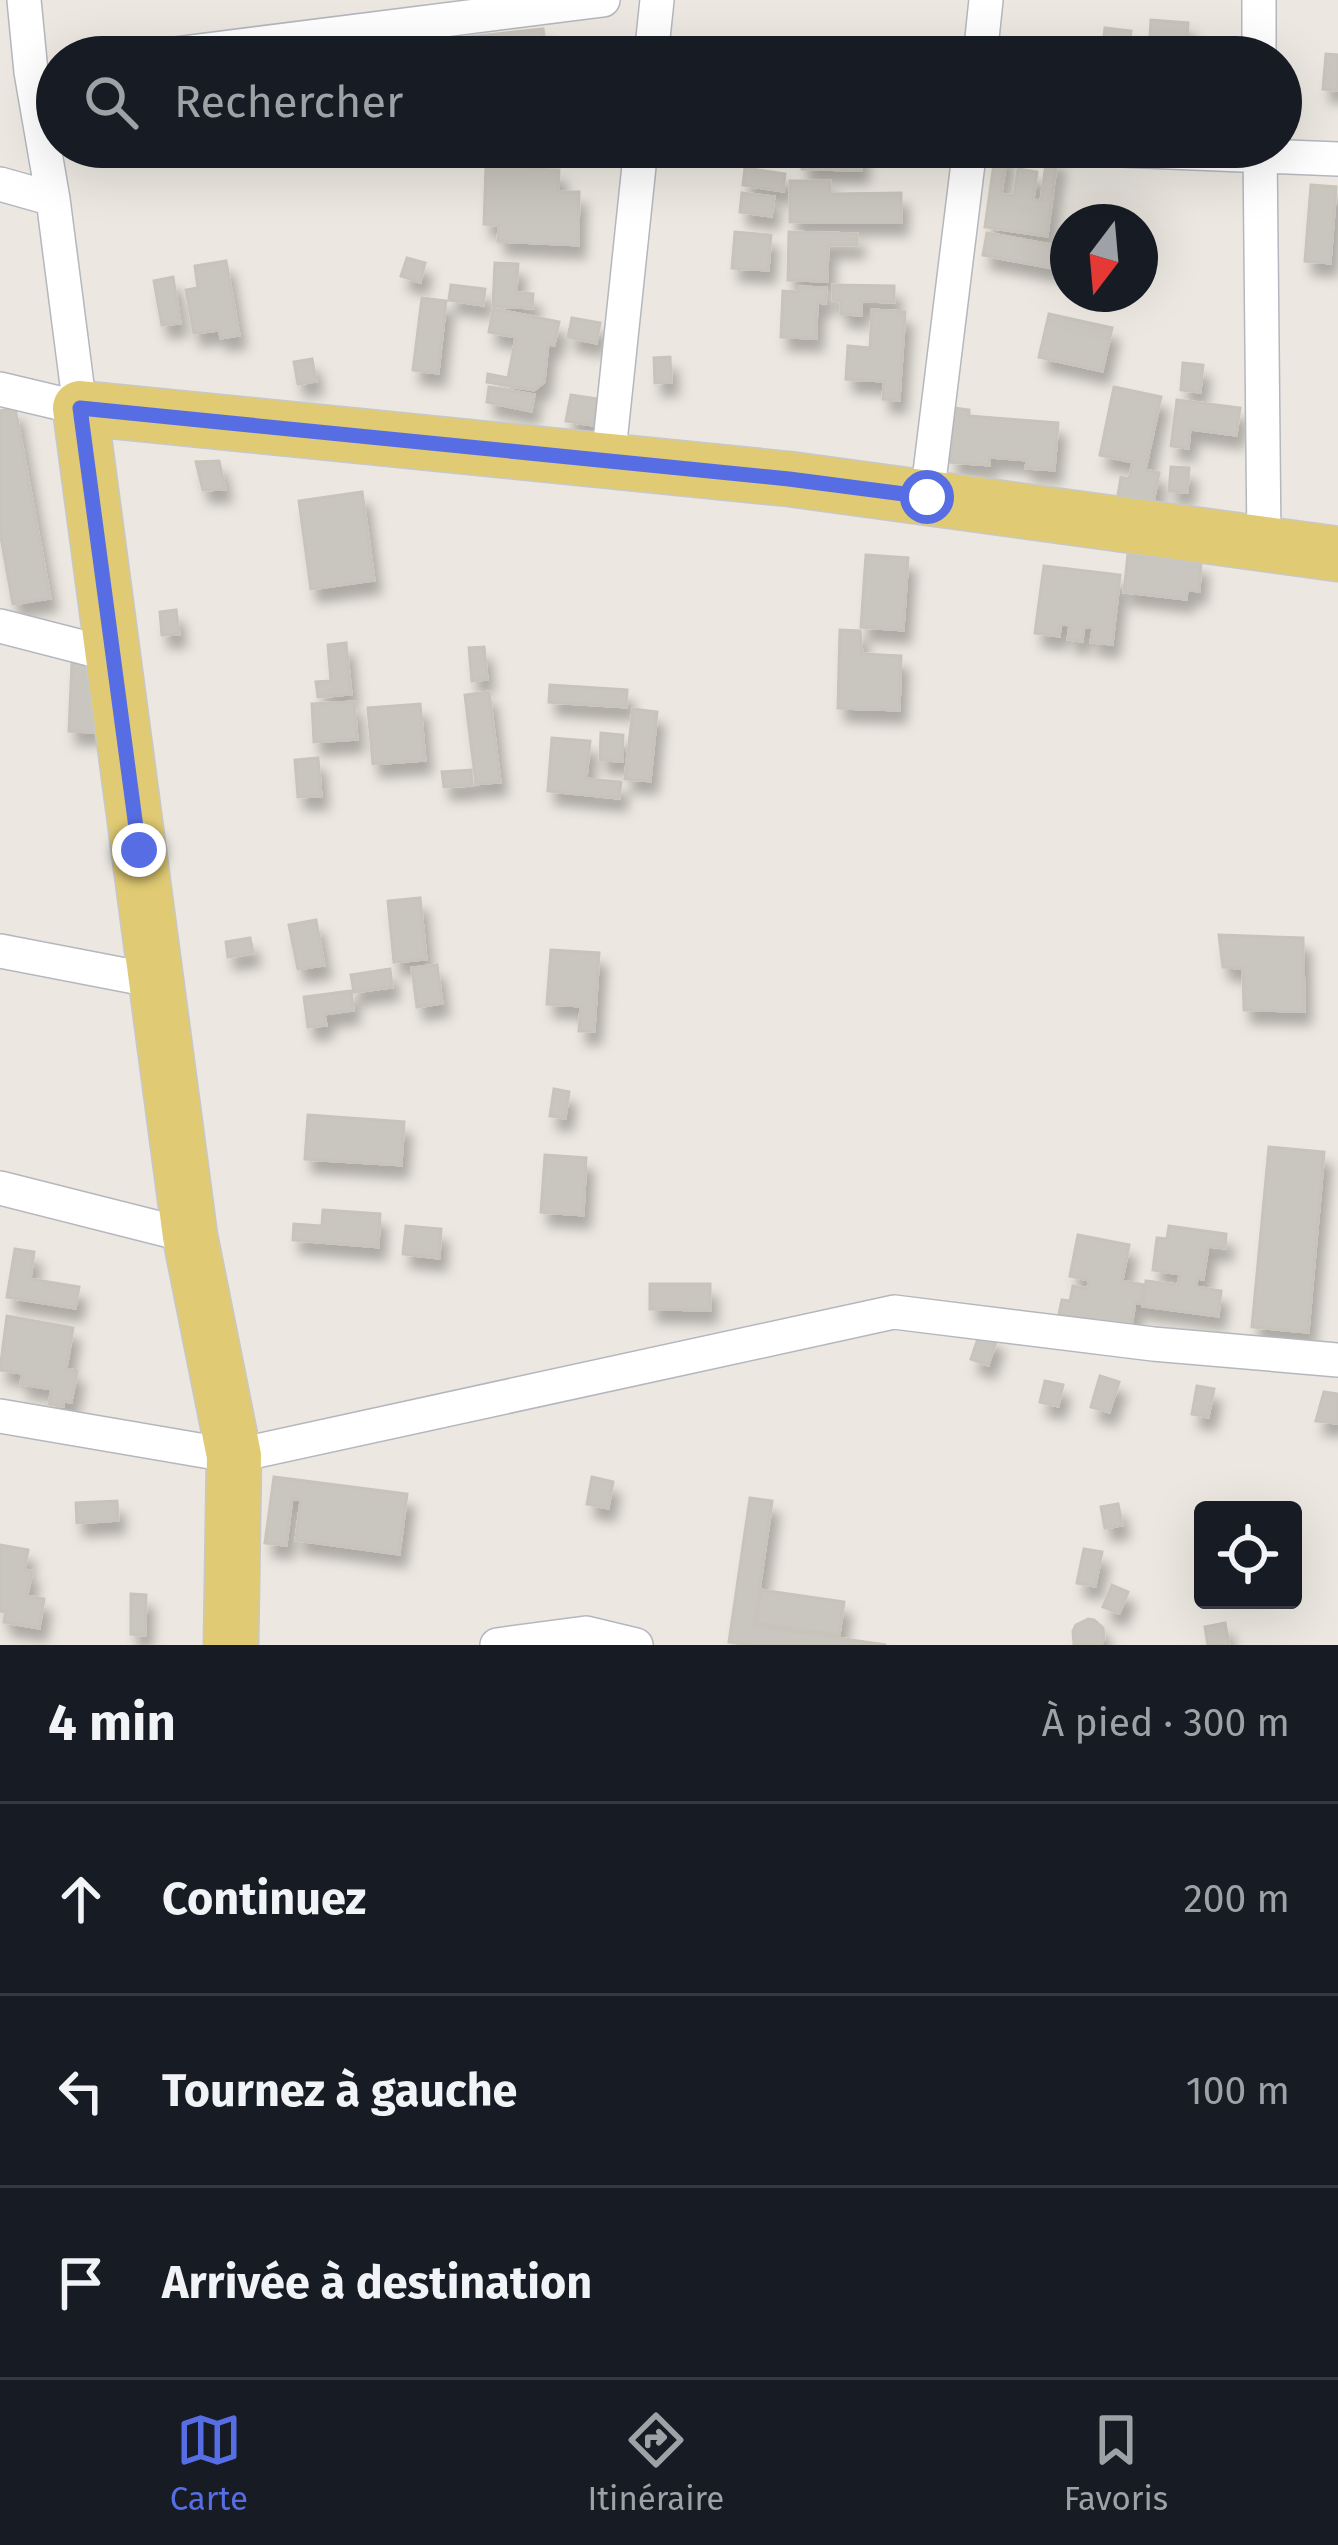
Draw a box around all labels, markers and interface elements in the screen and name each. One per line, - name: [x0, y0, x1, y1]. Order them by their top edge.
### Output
- search box: [36, 36, 1302, 168]
- icon: search: [78, 69, 144, 135]
- text: Rechercher: [174, 75, 403, 129]
- north arrow: [1050, 204, 1158, 312]
- route start: [900, 470, 954, 524]
- route end: [112, 823, 166, 877]
- map controls: [1194, 1501, 1302, 1609]
- button: locate: [1194, 1501, 1302, 1609]
- text: 4 min: [48, 1692, 176, 1754]
- text: À pied · 300 m: [1042, 1700, 1290, 1746]
- icon: ahead: [48, 1866, 114, 1932]
- text: Continuez: [162, 1872, 366, 1926]
- text: 200 m: [1183, 1876, 1290, 1922]
- icon: left: [48, 2058, 114, 2124]
- text: Tournez à gauche: [162, 2064, 517, 2118]
- text: 100 m: [1186, 2068, 1290, 2114]
- icon: arrive: [48, 2250, 114, 2316]
- text: Arrivée à destination: [162, 2256, 592, 2310]
- tab: Carte: [170, 2407, 248, 2519]
- tab: Itinéraire: [587, 2407, 724, 2519]
- tab: Favoris: [1064, 2407, 1168, 2519]

